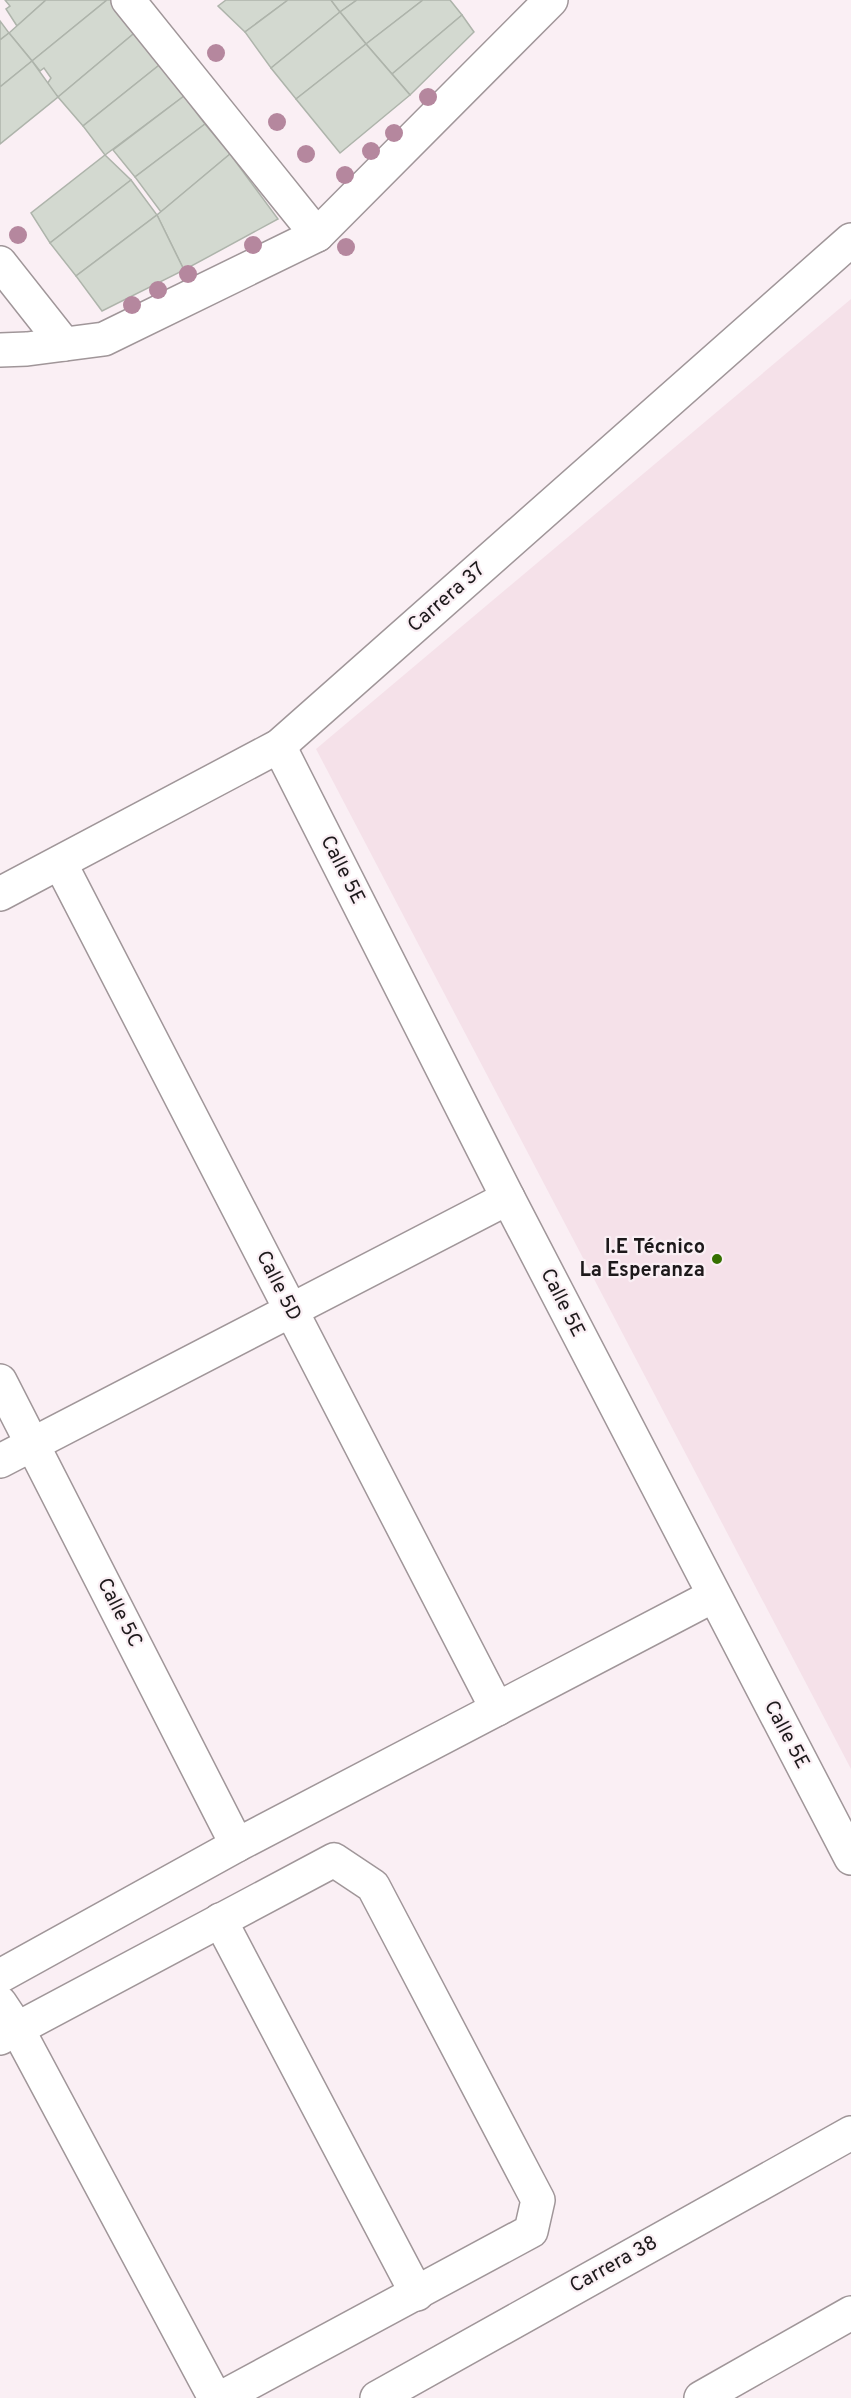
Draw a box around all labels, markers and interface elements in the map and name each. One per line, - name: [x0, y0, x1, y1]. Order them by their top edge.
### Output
- street label: Carrera 37: [403, 557, 491, 639]
- street label: Calle 5E: [314, 831, 370, 909]
- place label: I.E Técnico La Esperanza: [579, 1235, 705, 1284]
- street label: Calle 5D: [249, 1246, 307, 1326]
- marker: I.E Técnico La Esperanza: [710, 1252, 724, 1266]
- street label: Calle 5E: [534, 1264, 590, 1342]
- street label: Calle 5C: [90, 1574, 148, 1652]
- street label: Calle 5E: [757, 1696, 815, 1774]
- street label: Carrera 38: [565, 2230, 663, 2300]

